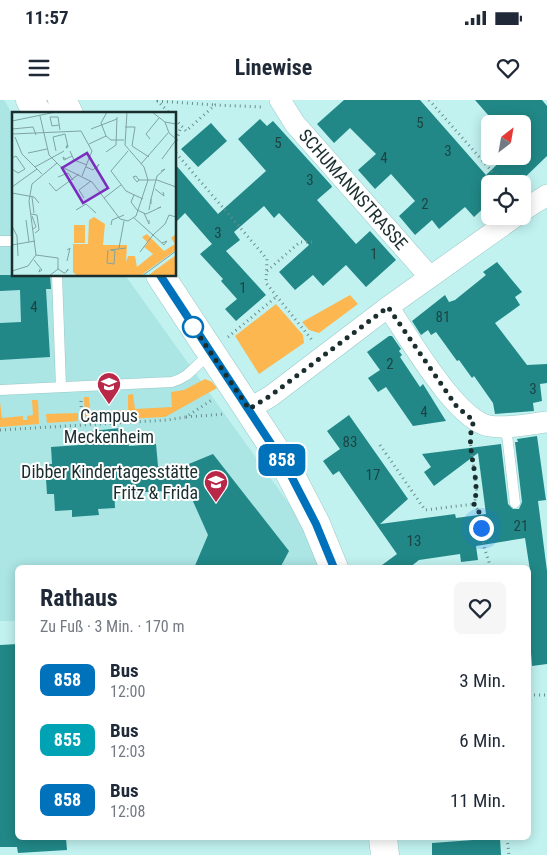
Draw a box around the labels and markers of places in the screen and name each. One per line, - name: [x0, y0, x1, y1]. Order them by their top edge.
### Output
- unlabelled marker: [182, 316, 204, 338]
- school or university icon: Campus Meckenheim: [96, 371, 122, 405]
- place label: Campus Meckenheim: [64, 405, 154, 447]
- place label: Dibber Kindertagesstätte Fritz & Frida: [21, 461, 198, 503]
- school or university icon: Dibber Kindertagesstätte Fritz & Frida: [203, 469, 229, 503]

